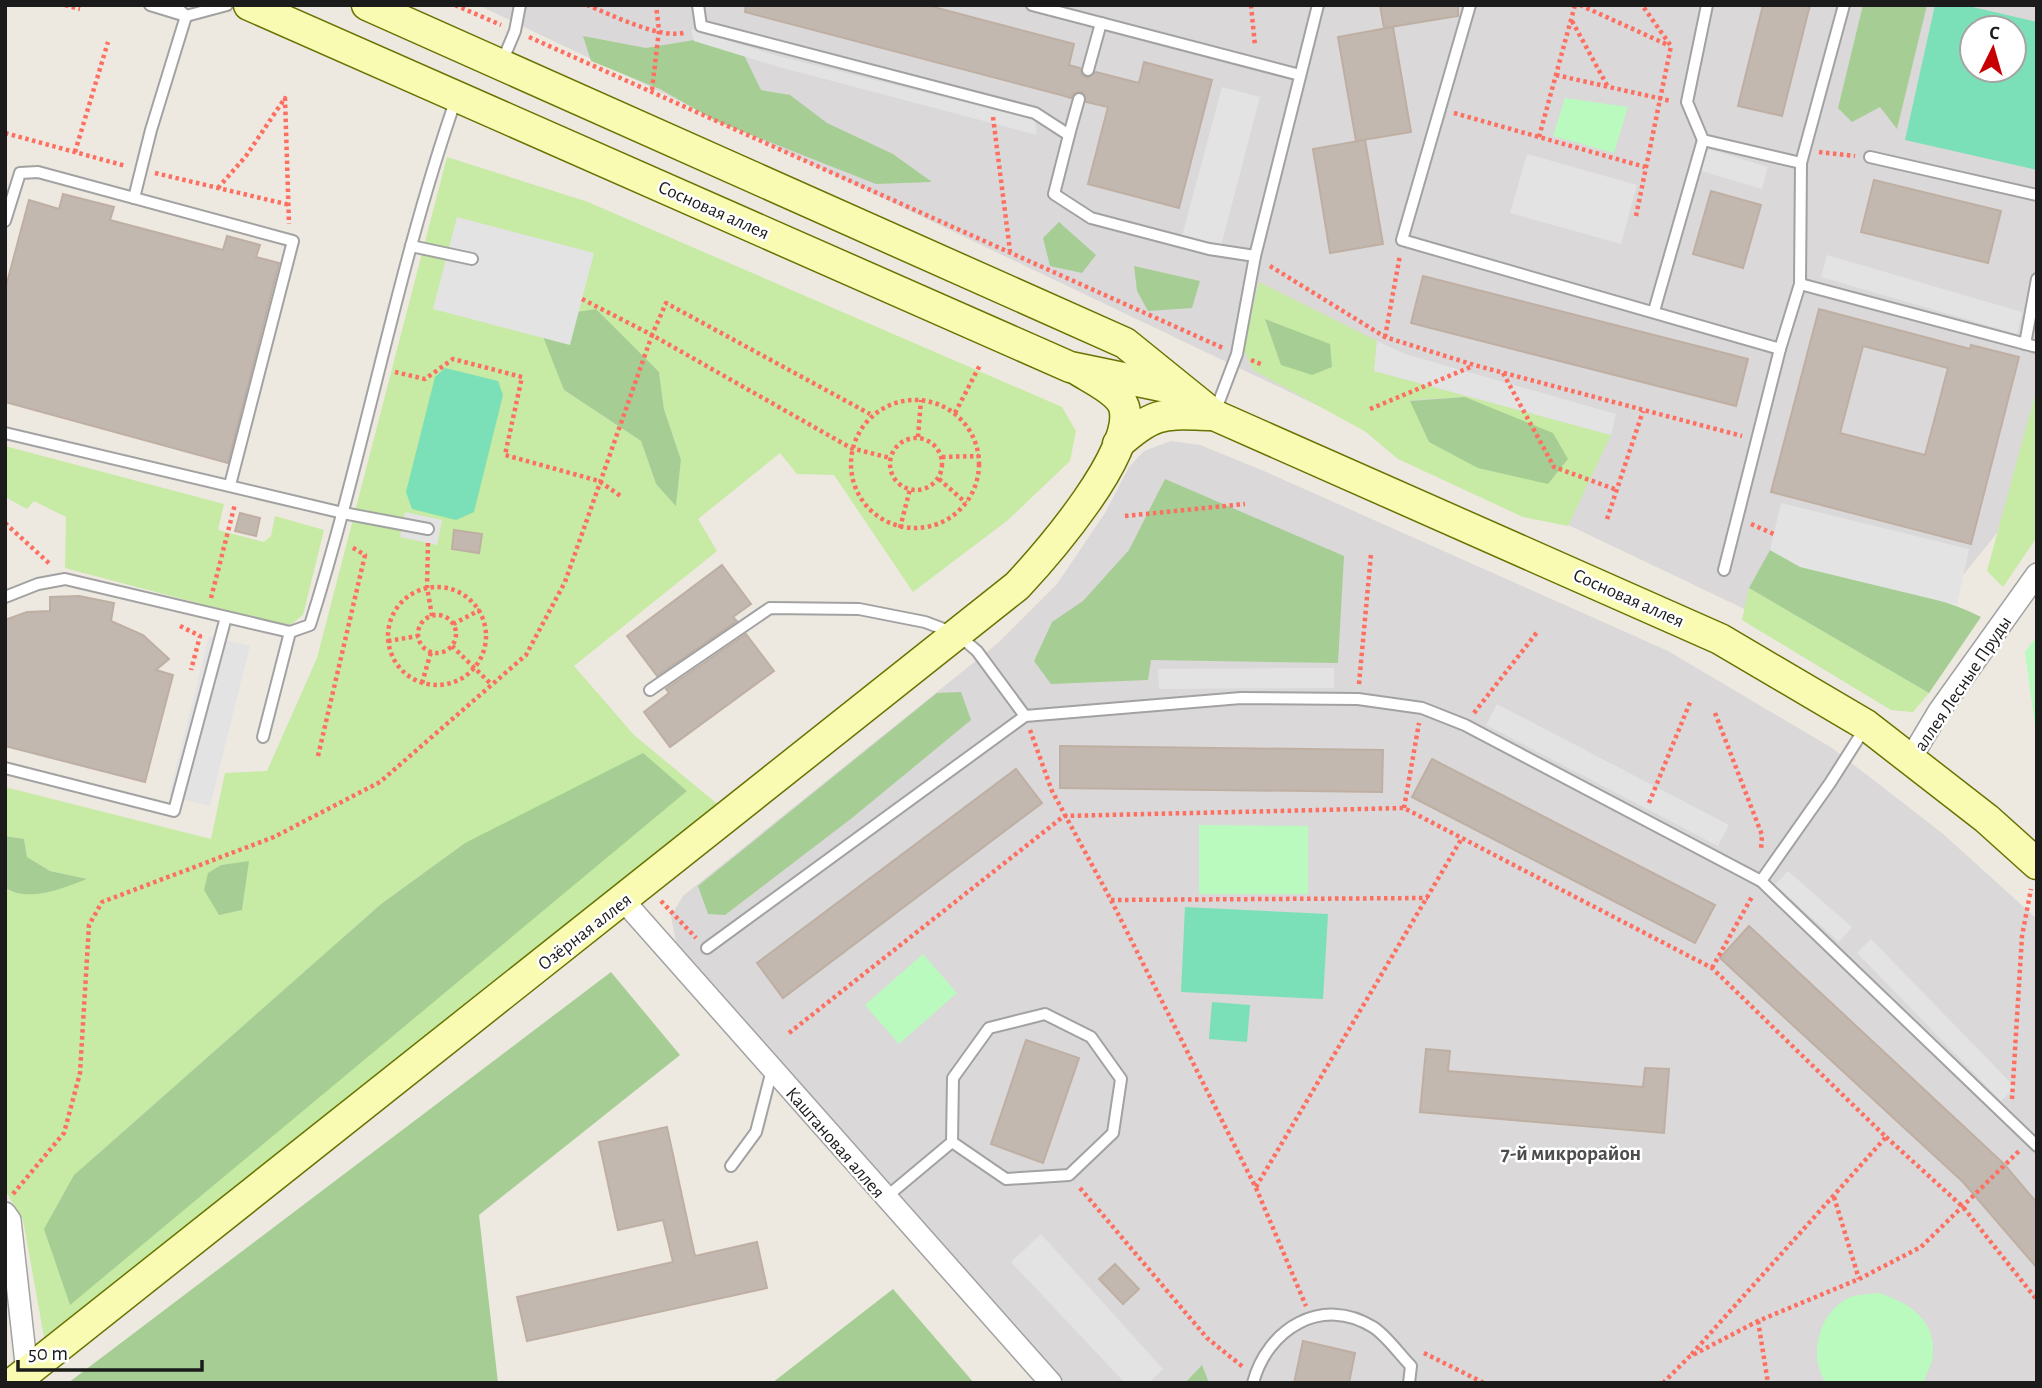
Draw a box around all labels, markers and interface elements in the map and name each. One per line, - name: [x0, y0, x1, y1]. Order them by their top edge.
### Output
- north arrow: [1958, 14, 2028, 84]
- text: С: [1988, 24, 2000, 43]
- street label: Сосновая аллея: [655, 177, 772, 243]
- street label: Сосновая аллея: [1570, 565, 1687, 631]
- street label: аллея Лесные Пруды: [1911, 613, 2015, 755]
- street label: Озёрная аллея: [535, 890, 635, 974]
- street label: Каштановая аллея: [782, 1084, 888, 1202]
- district label: 7-й микрорайон: [1501, 1143, 1641, 1164]
- scale bar: [18, 1328, 201, 1372]
- text: 50 m: [28, 1343, 68, 1364]

